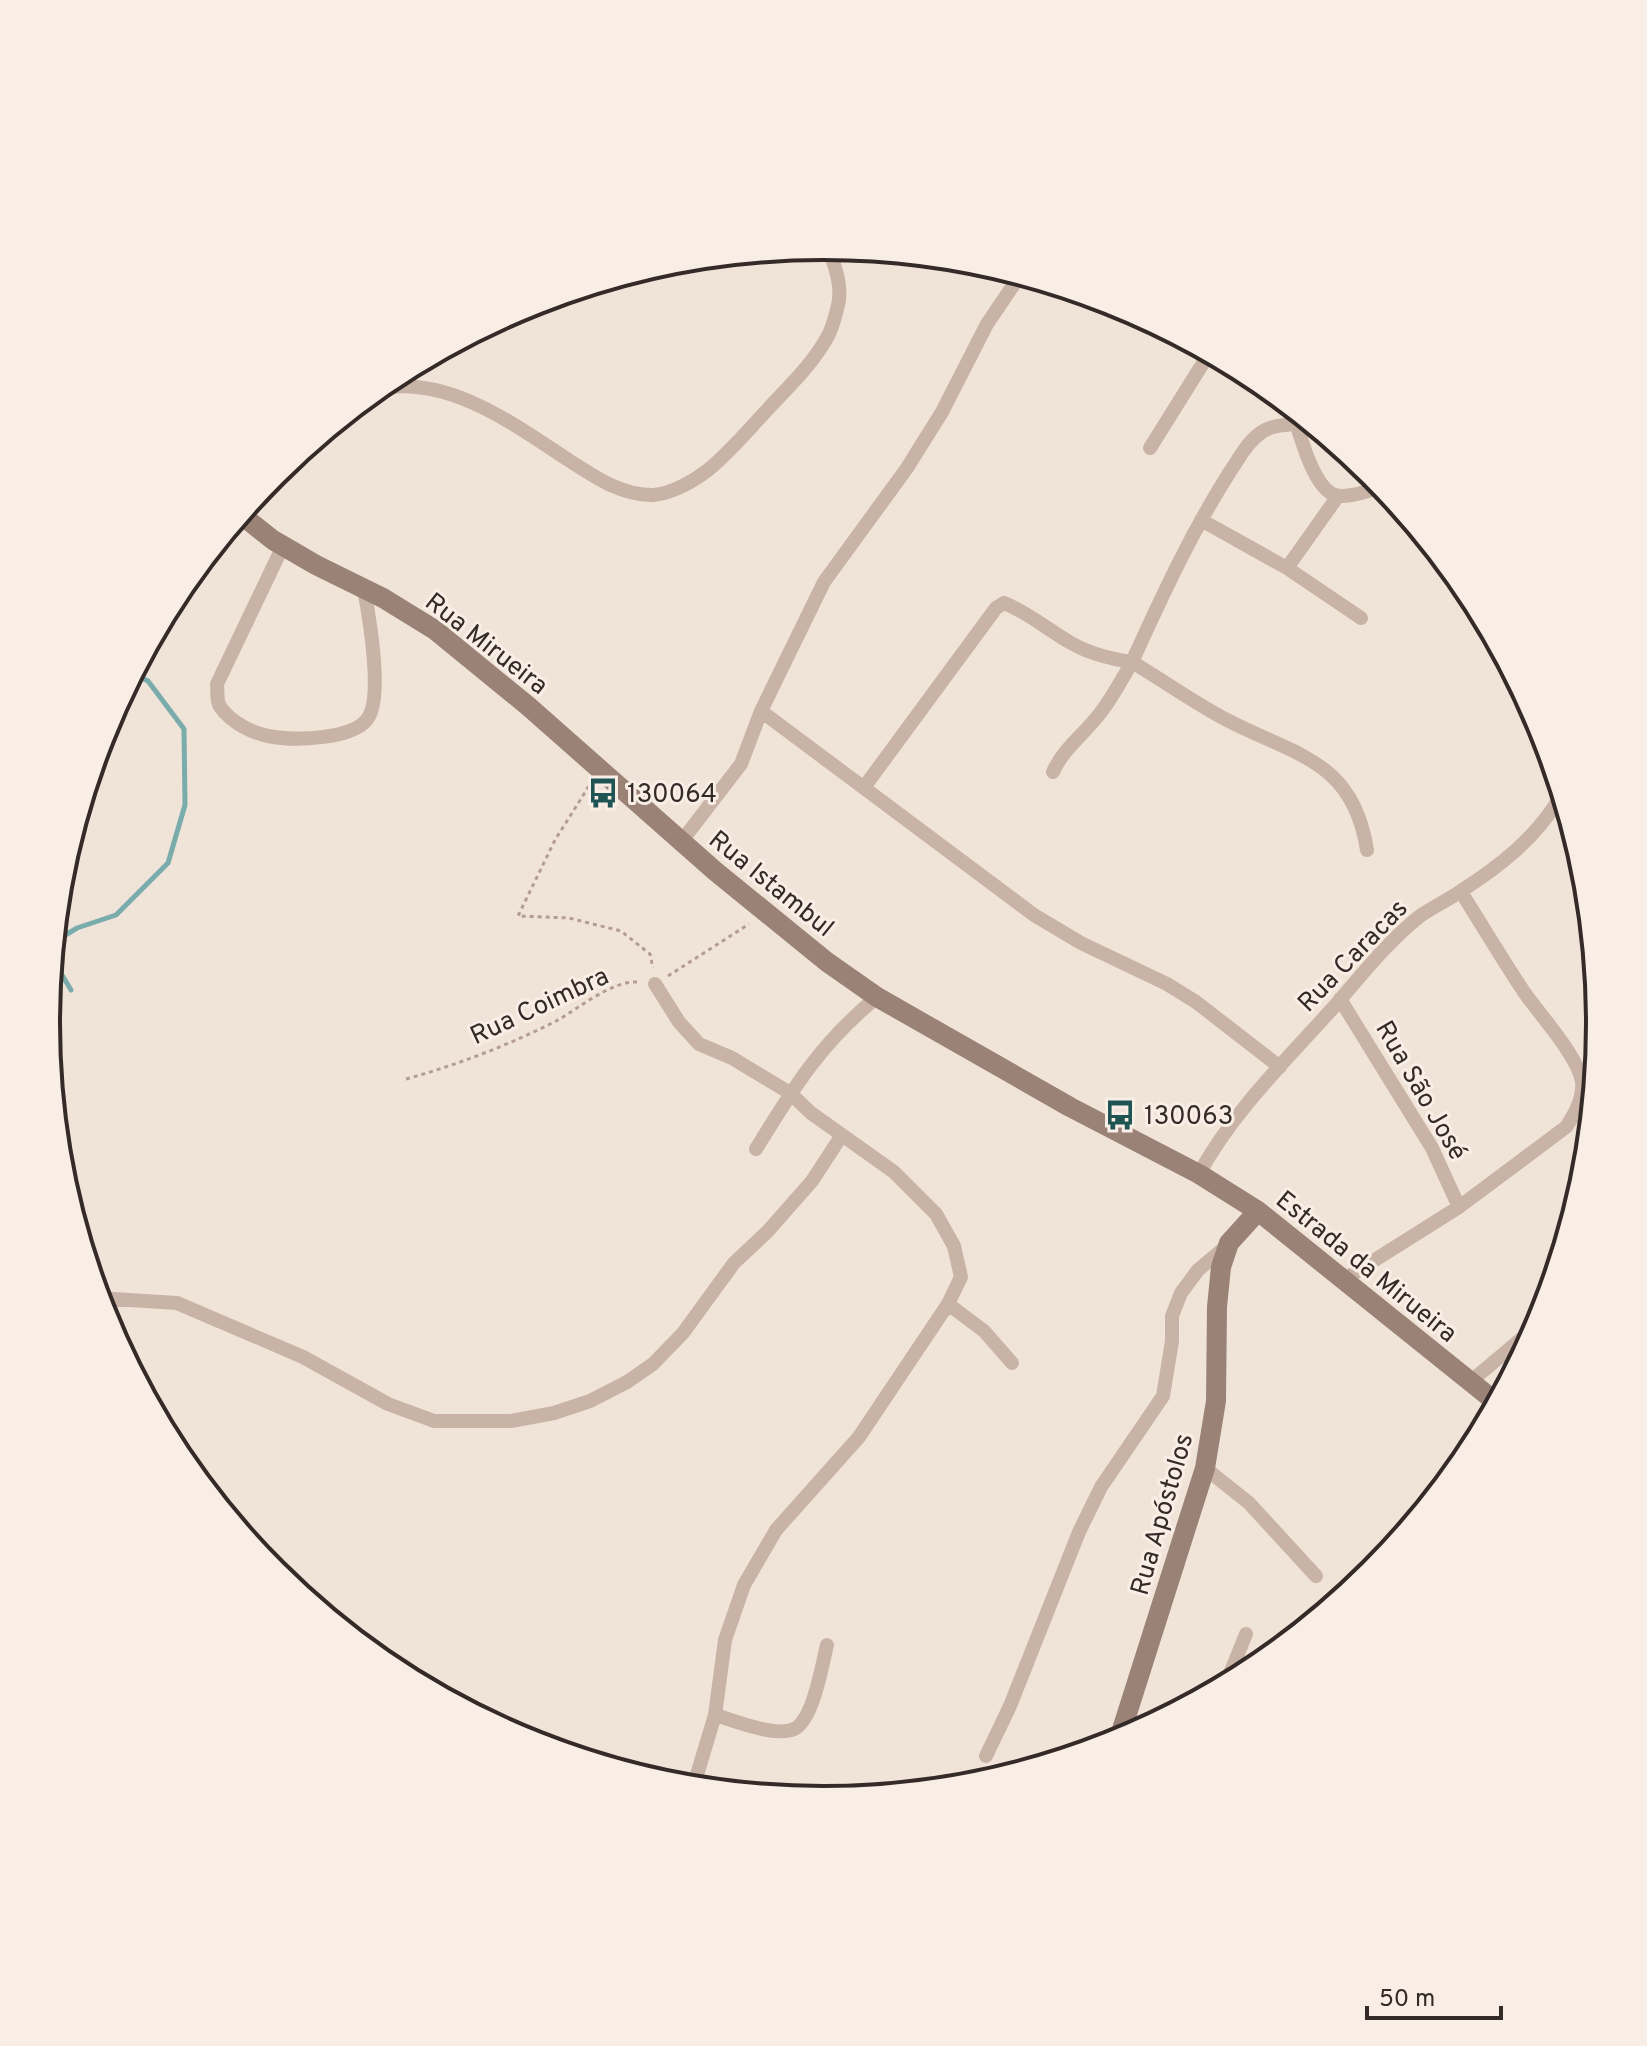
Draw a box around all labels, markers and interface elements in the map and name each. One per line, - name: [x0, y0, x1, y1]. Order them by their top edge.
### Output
- street label: Rua Mirueira: [417, 587, 554, 703]
- bus stop icon: 130064: [586, 776, 620, 810]
- place label: 130064: [627, 779, 717, 812]
- street label: Rua Istambul: [701, 824, 840, 946]
- street label: Rua Caracas: [1292, 893, 1416, 1020]
- street label: Rua Coimbra: [465, 961, 615, 1054]
- street label: Rua São José: [1367, 1016, 1473, 1167]
- bus stop icon: 130063: [1103, 1098, 1137, 1132]
- place label: 130063: [1144, 1101, 1233, 1134]
- street label: Estrada da Mirueira: [1268, 1185, 1463, 1351]
- street label: Rua Apóstolos: [1125, 1430, 1202, 1600]
- scale bar: [1367, 1970, 1501, 2020]
- text: 50 m: [1379, 1985, 1435, 2015]

